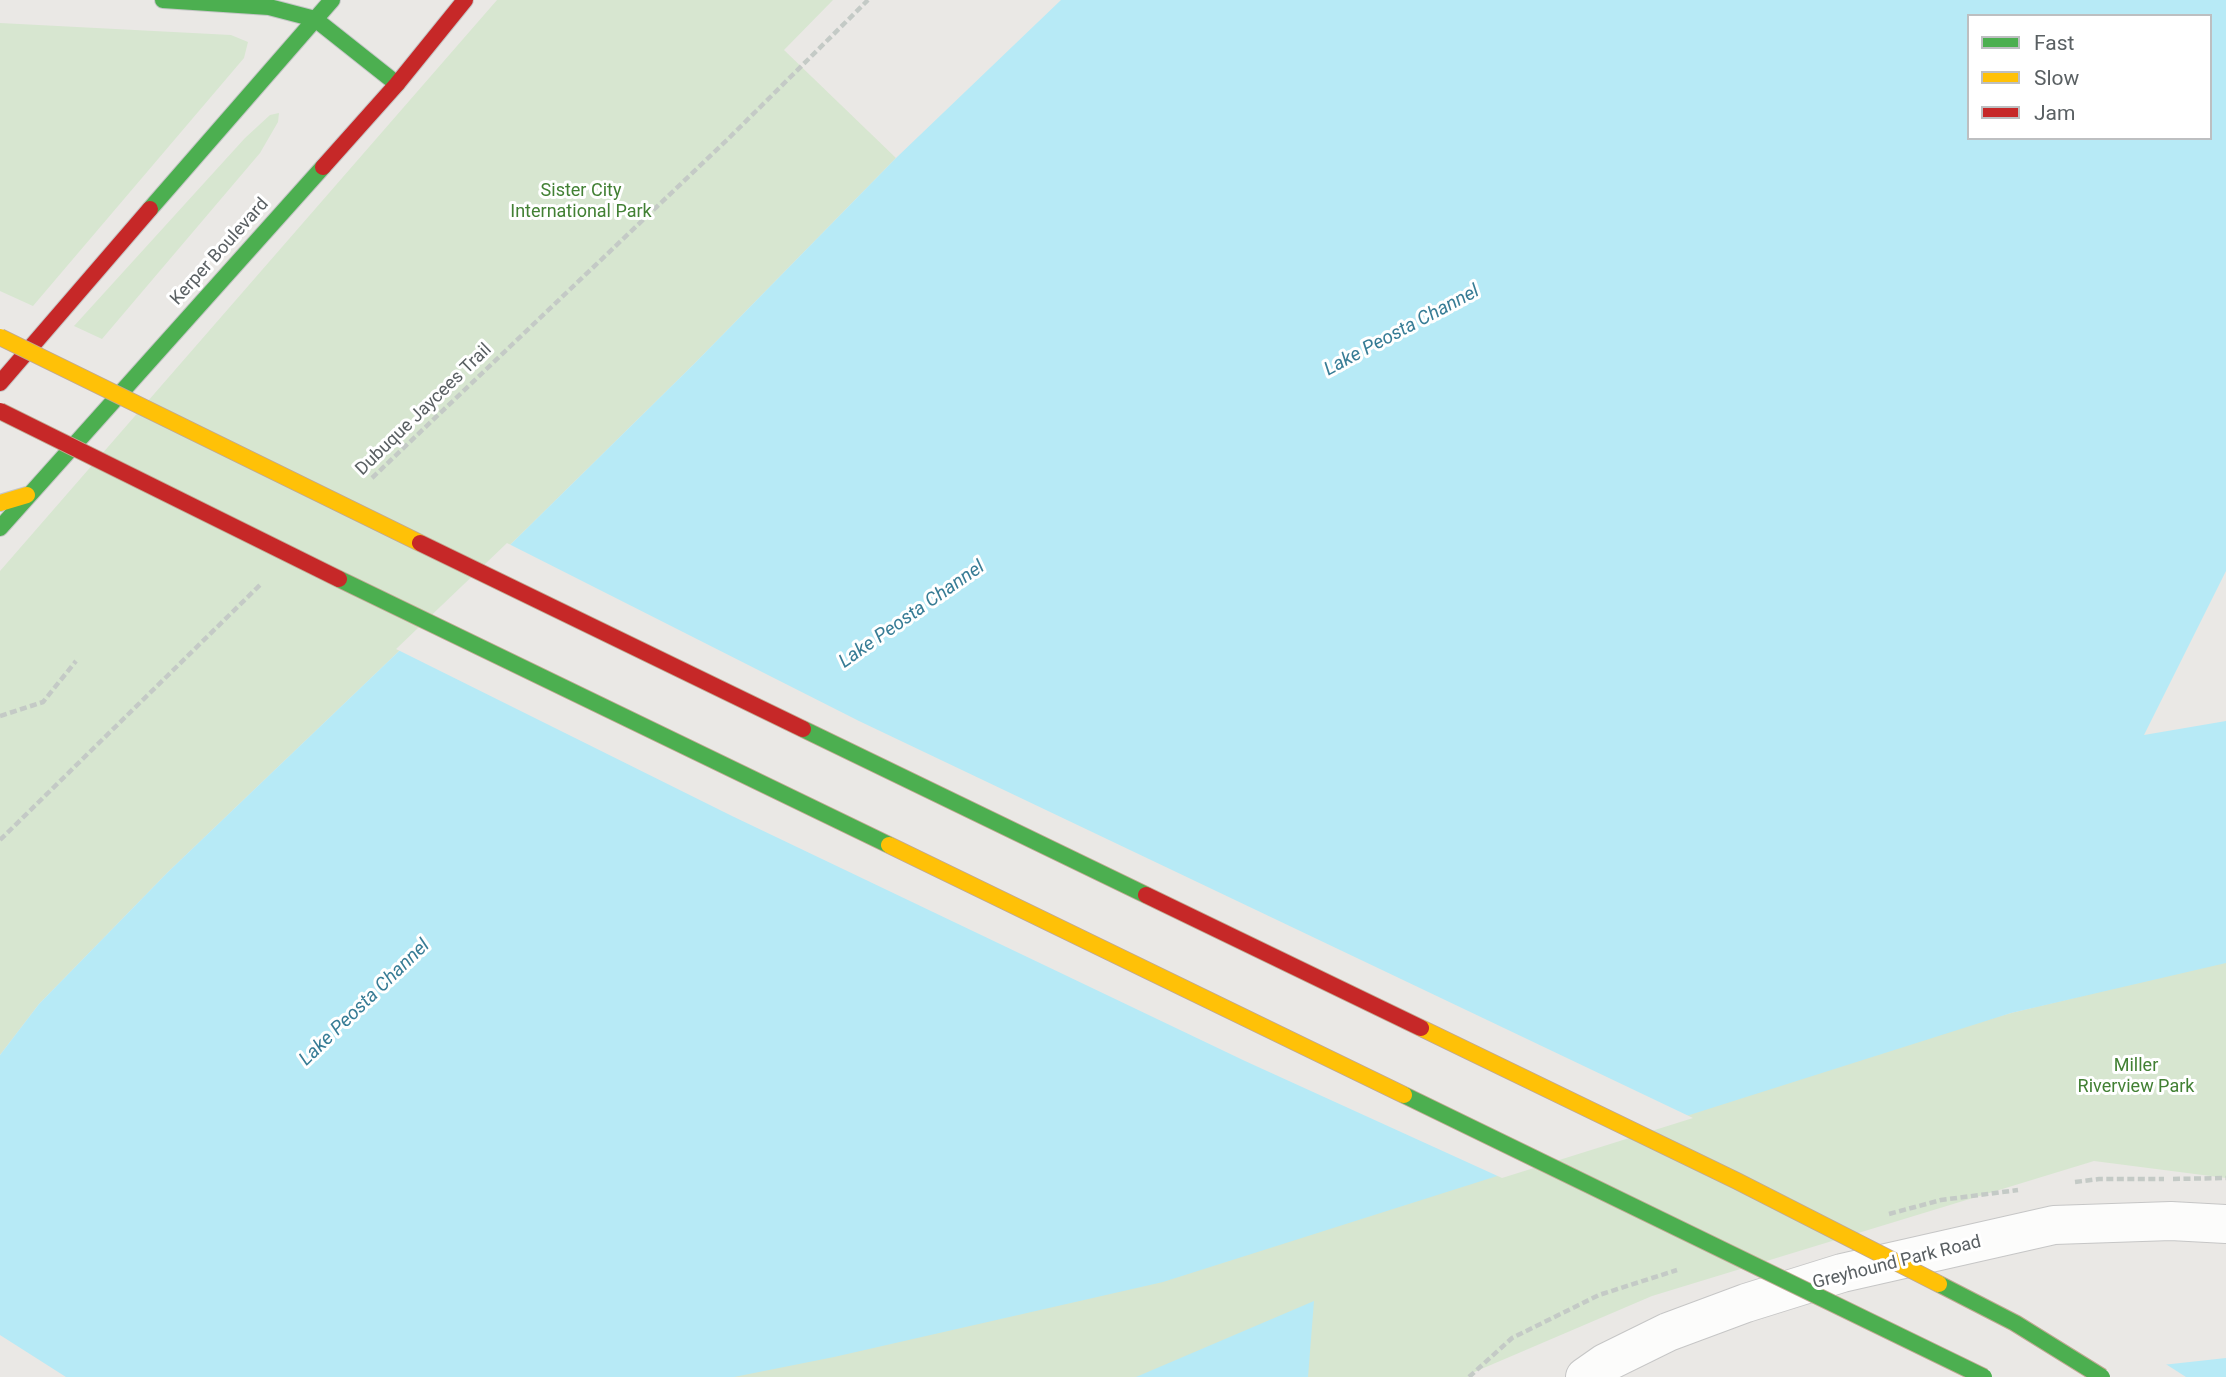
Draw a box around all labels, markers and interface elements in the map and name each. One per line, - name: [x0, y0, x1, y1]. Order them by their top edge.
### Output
- legend: [1967, 14, 2212, 140]
- text: Fast: [2034, 31, 2074, 55]
- text: Slow: [2034, 66, 2079, 90]
- text: Jam: [2034, 101, 2075, 125]
- park label: Sister City International Park: [510, 180, 652, 222]
- street label: Kerper Boulevard: [166, 194, 274, 310]
- water label: Lake Peosta Channel: [1321, 280, 1483, 382]
- street label: Dubuque Jaycees Trail: [352, 340, 496, 480]
- water label: Lake Peosta Channel: [835, 556, 989, 674]
- water label: Lake Peosta Channel: [295, 935, 435, 1071]
- park label: Miller Riverview Park: [2078, 1055, 2194, 1098]
- street label: Greyhound Park Road: [1811, 1232, 1983, 1294]

